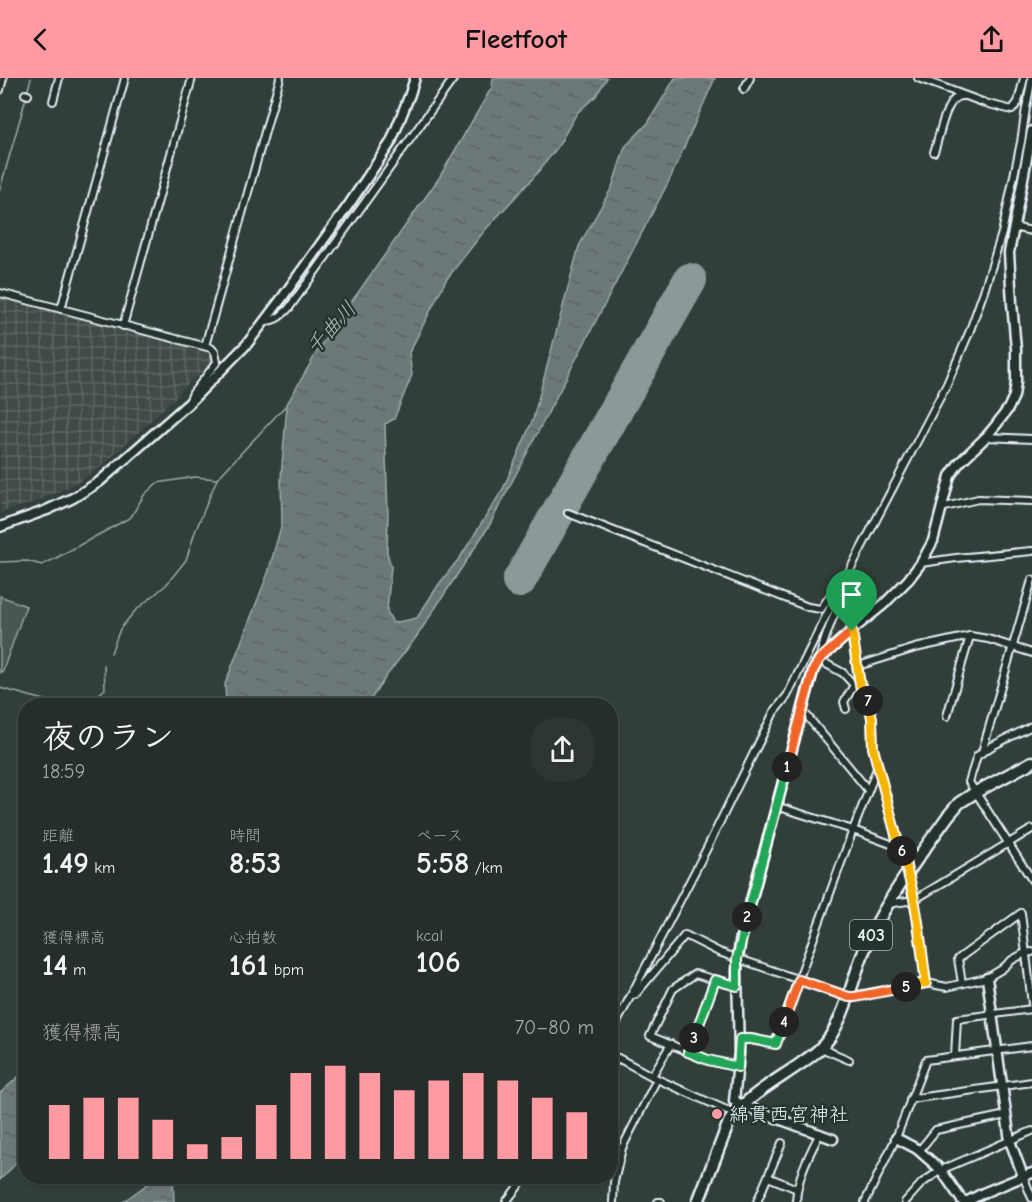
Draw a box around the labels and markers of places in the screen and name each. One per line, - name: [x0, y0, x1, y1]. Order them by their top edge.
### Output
- pin: [826, 569, 877, 631]
- pin: 7: [853, 686, 883, 716]
- pin: 1: [772, 752, 802, 782]
- pin: 6: [887, 836, 917, 866]
- pin: 2: [732, 902, 762, 932]
- pin: 5: [891, 972, 921, 1002]
- pin: 4: [769, 1007, 799, 1037]
- pin: 3: [679, 1023, 709, 1053]
- place label: 綿貫西宮神社: [729, 1103, 849, 1126]
- marker: 綿貫西宮神社: [710, 1107, 724, 1121]

